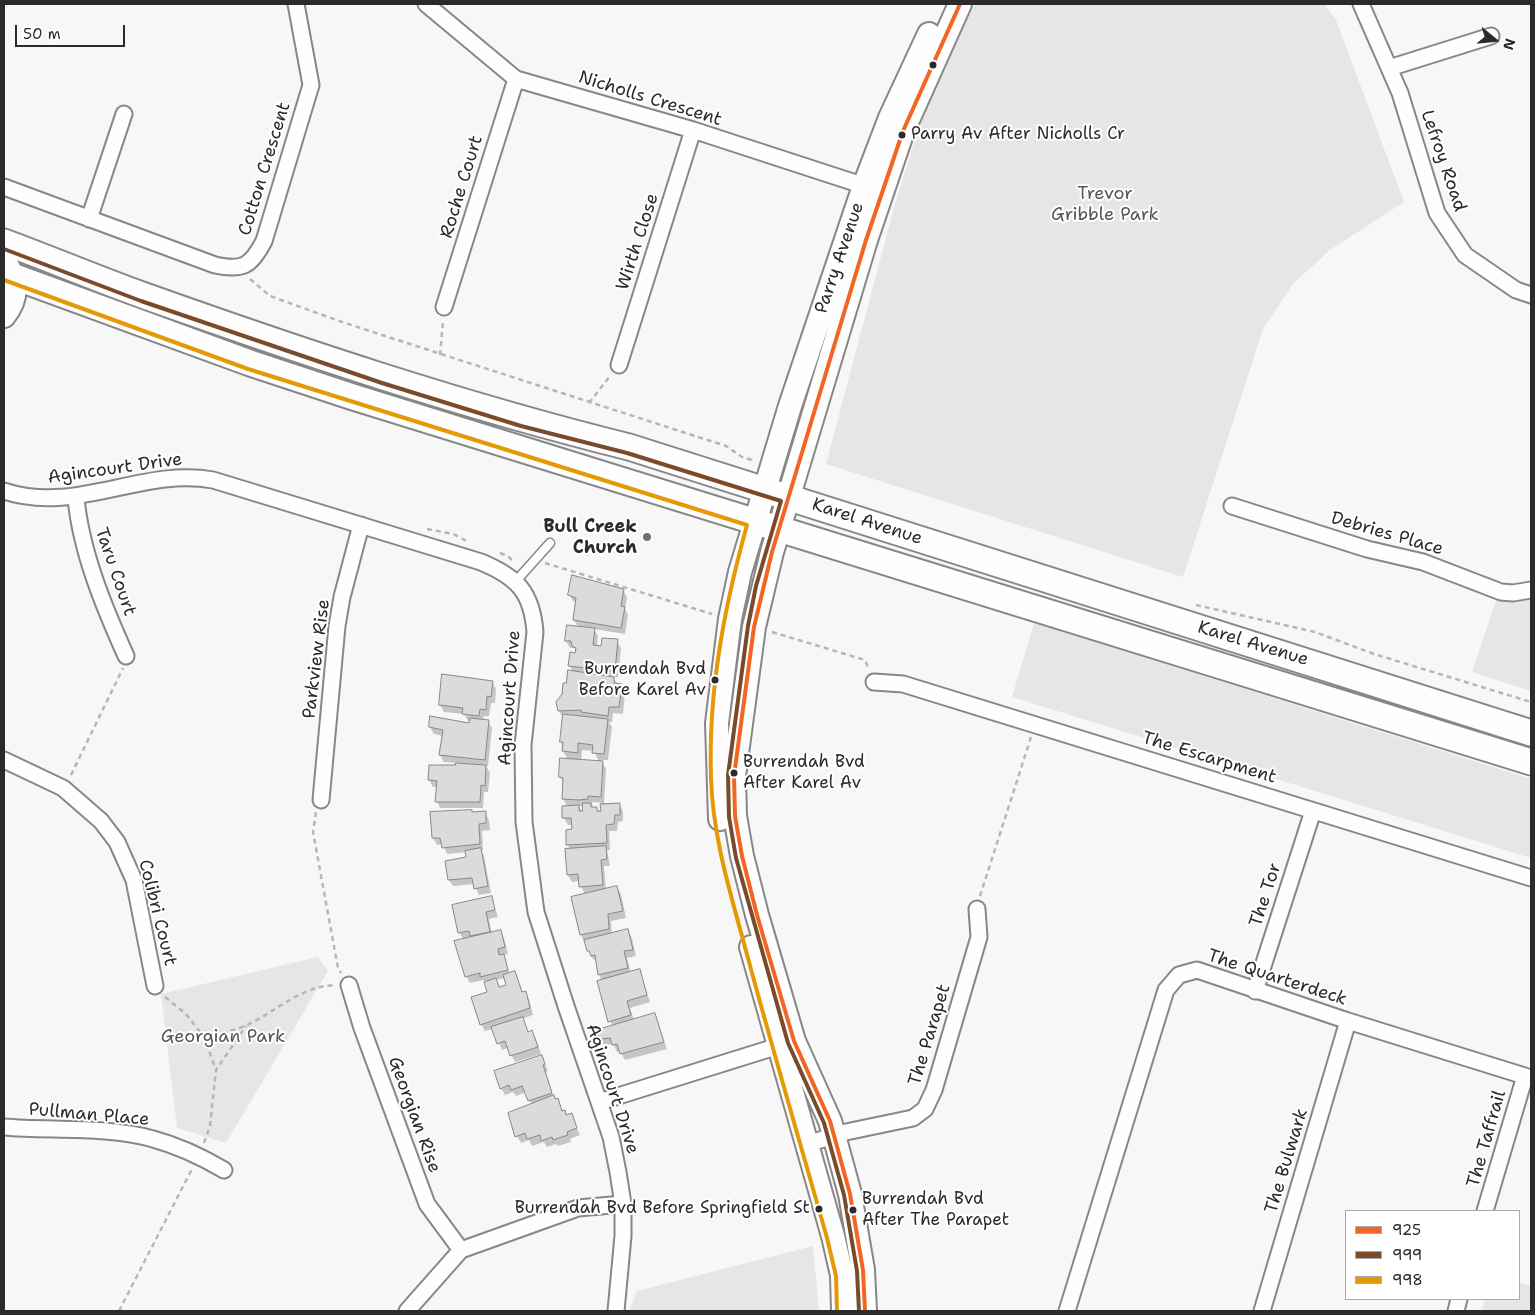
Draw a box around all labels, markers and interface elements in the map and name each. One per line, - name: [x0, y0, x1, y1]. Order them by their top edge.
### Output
- scale bar: [18, 15, 128, 47]
- north arrow: [1470, 15, 1520, 65]
- text: 50 m: [23, 24, 61, 44]
- text: N: [1499, 36, 1520, 52]
- unlabelled marker: [928, 60, 938, 70]
- street label: Nicholls Crescent: [576, 67, 724, 131]
- street label: Cotton Crescent: [234, 100, 296, 238]
- street label: Lefroy Road: [1416, 107, 1470, 215]
- place label: Parry Av After Nicholls Cr: [911, 125, 1125, 145]
- marker: Parry Av After Nicholls Cr: [897, 130, 907, 140]
- street label: Roche Court: [436, 133, 488, 241]
- park label: Trevor Gribble Park: [1051, 183, 1159, 225]
- street label: Wirth Close: [612, 191, 664, 293]
- street label: Parry Avenue: [811, 199, 869, 317]
- street label: Agincourt Drive: [46, 449, 184, 489]
- street label: Karel Avenue: [809, 494, 925, 550]
- street label: Debries Place: [1328, 508, 1446, 560]
- place label: Bull Creek Church: [543, 516, 637, 558]
- street label: Taru Court: [90, 525, 140, 619]
- marker: Bull Creek Church: [641, 531, 653, 543]
- street label: Parkview Rise: [299, 598, 335, 720]
- street label: Karel Avenue: [1195, 617, 1311, 671]
- street label: Agincourt Drive: [494, 630, 526, 766]
- place label: Burrendah Bvd Before Karel Av: [579, 660, 706, 700]
- marker: Burrendah Bvd Before Karel Av: [710, 675, 720, 685]
- street label: The Escarpment: [1139, 727, 1279, 789]
- place label: Burrendah Bvd After Karel Av: [743, 753, 865, 793]
- marker: Burrendah Bvd After Karel Av: [729, 768, 739, 778]
- street label: Colibri Court: [133, 858, 181, 968]
- street label: The Tor: [1246, 860, 1286, 930]
- street label: The Quarterdeck: [1205, 945, 1349, 1011]
- street label: The Parapet: [904, 982, 956, 1088]
- street label: Agincourt Drive: [581, 1021, 643, 1157]
- park label: Georgian Park: [161, 1026, 285, 1048]
- street label: Georgian Rise: [383, 1054, 445, 1176]
- street label: The Taffrail: [1463, 1088, 1511, 1190]
- street label: Pullman Place: [28, 1099, 150, 1131]
- street label: The Bulwark: [1261, 1106, 1313, 1216]
- place label: Burrendah Bvd After The Parapet: [862, 1190, 1009, 1230]
- place label: Burrendah Bvd Before Springfield St: [515, 1199, 810, 1219]
- marker: Burrendah Bvd Before Springfield St: [814, 1204, 824, 1214]
- marker: Burrendah Bvd After The Parapet: [848, 1205, 858, 1215]
- legend: [1345, 1210, 1520, 1300]
- text: 925: [1392, 1220, 1421, 1240]
- text: 999: [1392, 1245, 1422, 1265]
- text: 998: [1392, 1270, 1423, 1290]

